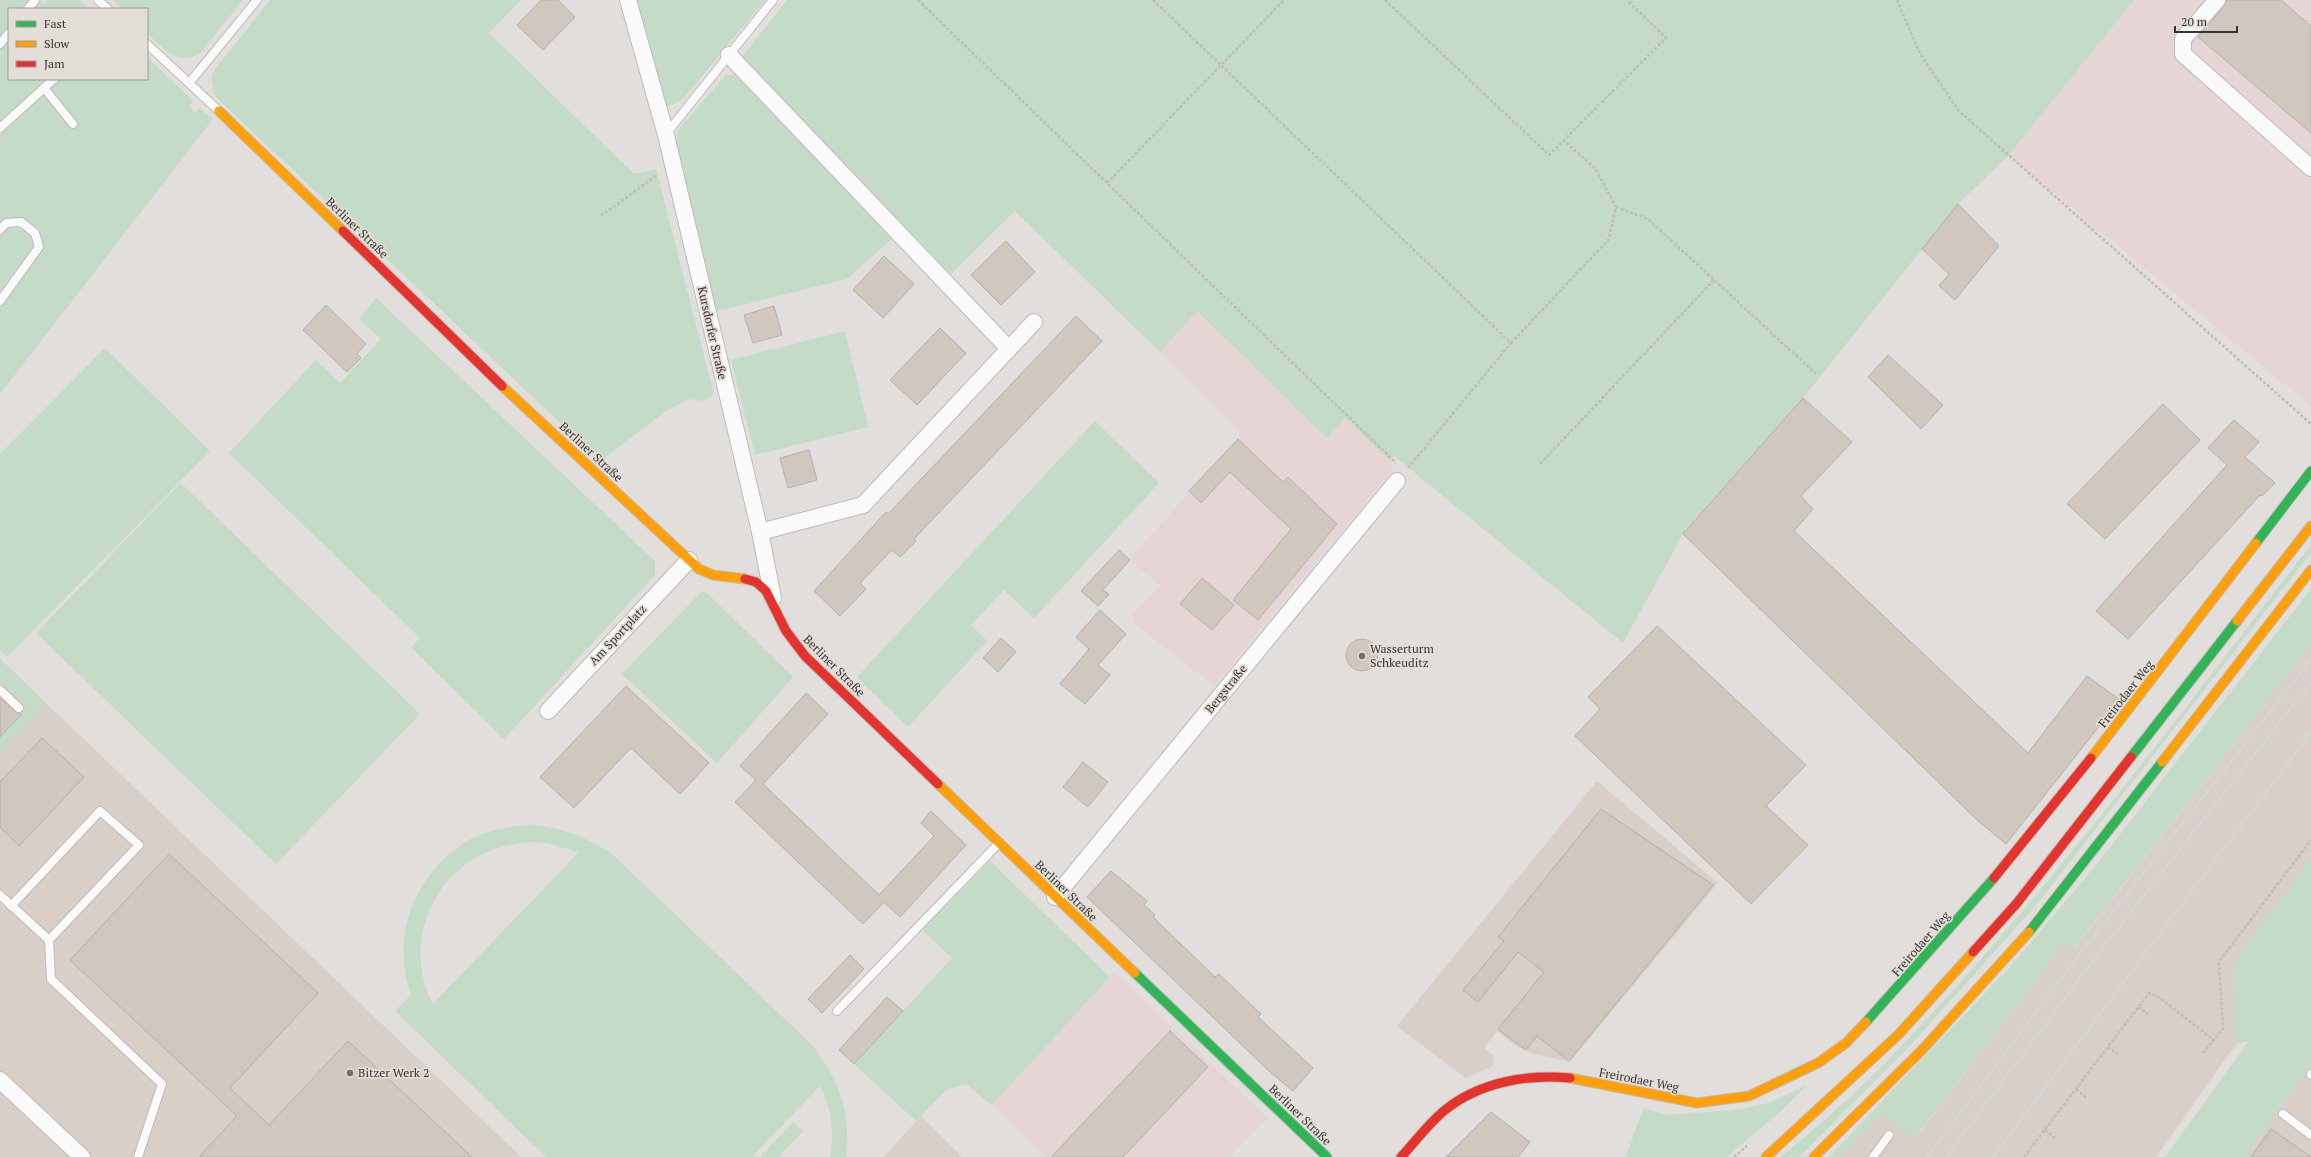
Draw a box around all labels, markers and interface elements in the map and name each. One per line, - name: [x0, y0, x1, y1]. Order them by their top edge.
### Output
- legend: [8, 8, 148, 80]
- scale bar: [2175, 8, 2237, 34]
- text: 20 m: [2181, 14, 2208, 29]
- text: Fast: [44, 16, 67, 31]
- text: Slow: [44, 36, 70, 51]
- text: Jam: [44, 56, 65, 71]
- street label: Berliner Straße: [323, 194, 392, 261]
- street label: Kursdorfer Straße: [694, 285, 730, 381]
- street label: Berliner Straße: [557, 418, 626, 485]
- street label: Am Sportplatz: [586, 601, 650, 668]
- street label: Berliner Straße: [800, 632, 868, 700]
- place label: Wasserturm Schkeuditz: [1370, 641, 1434, 670]
- marker: Wasserturm Schkeuditz: [1357, 651, 1367, 661]
- street label: Freirodaer Weg: [2095, 657, 2157, 730]
- street label: Bergstraße: [1201, 661, 1250, 716]
- street label: Berliner Straße: [1032, 857, 1101, 924]
- street label: Freirodaer Weg: [1888, 908, 1953, 979]
- street label: Freirodaer Weg: [1598, 1064, 1681, 1095]
- place label: Bitzer Werk 2: [358, 1065, 429, 1080]
- marker: Bitzer Werk 2: [345, 1068, 355, 1078]
- street label: Berliner Straße: [1266, 1081, 1335, 1148]

